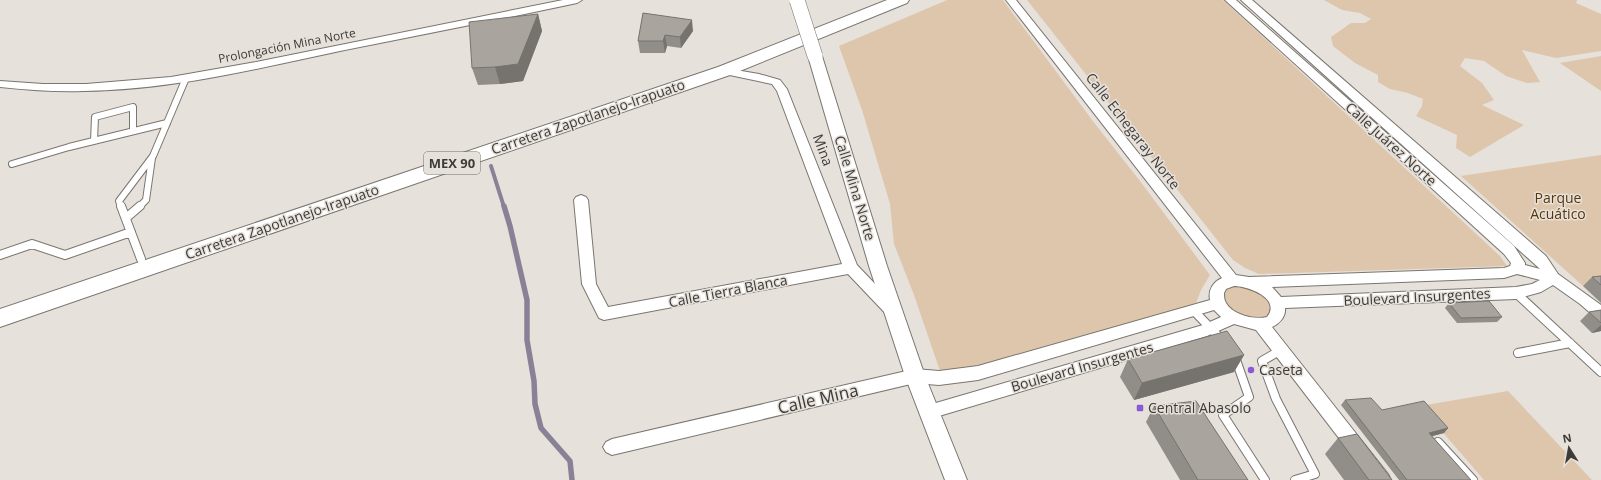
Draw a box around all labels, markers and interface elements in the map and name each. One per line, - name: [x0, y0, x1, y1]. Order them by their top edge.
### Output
- street label: Prolongación Mina Norte: [217, 24, 357, 67]
- street label: Calle Echegaray Norte: [1082, 68, 1185, 193]
- street label: Carretera Zapotlanejo-Irapuato: [488, 74, 687, 159]
- street label: Calle Juárez Norte: [1342, 98, 1441, 190]
- street label: Mina: [809, 131, 838, 168]
- street label: Calle Mina Norte: [830, 133, 881, 243]
- road number: MEX 90: [424, 152, 480, 174]
- street label: Carretera Zapotlanejo-Irapuato: [182, 179, 381, 264]
- park label: Parque Acuático: [1530, 188, 1586, 223]
- street label: Calle Tierra Blanca: [667, 270, 789, 311]
- street label: Boulevard Insurgentes: [1343, 283, 1491, 310]
- street label: Boulevard Insurgentes: [1008, 337, 1156, 396]
- place label: Caseta: [1259, 360, 1303, 379]
- marker: Caseta: [1246, 365, 1256, 375]
- street label: Calle Mina: [775, 378, 860, 419]
- place label: Central Abasolo: [1148, 398, 1251, 417]
- marker: Central Abasolo: [1135, 403, 1145, 413]
- north arrow: [1549, 428, 1589, 468]
- text: N: [1561, 429, 1573, 446]

